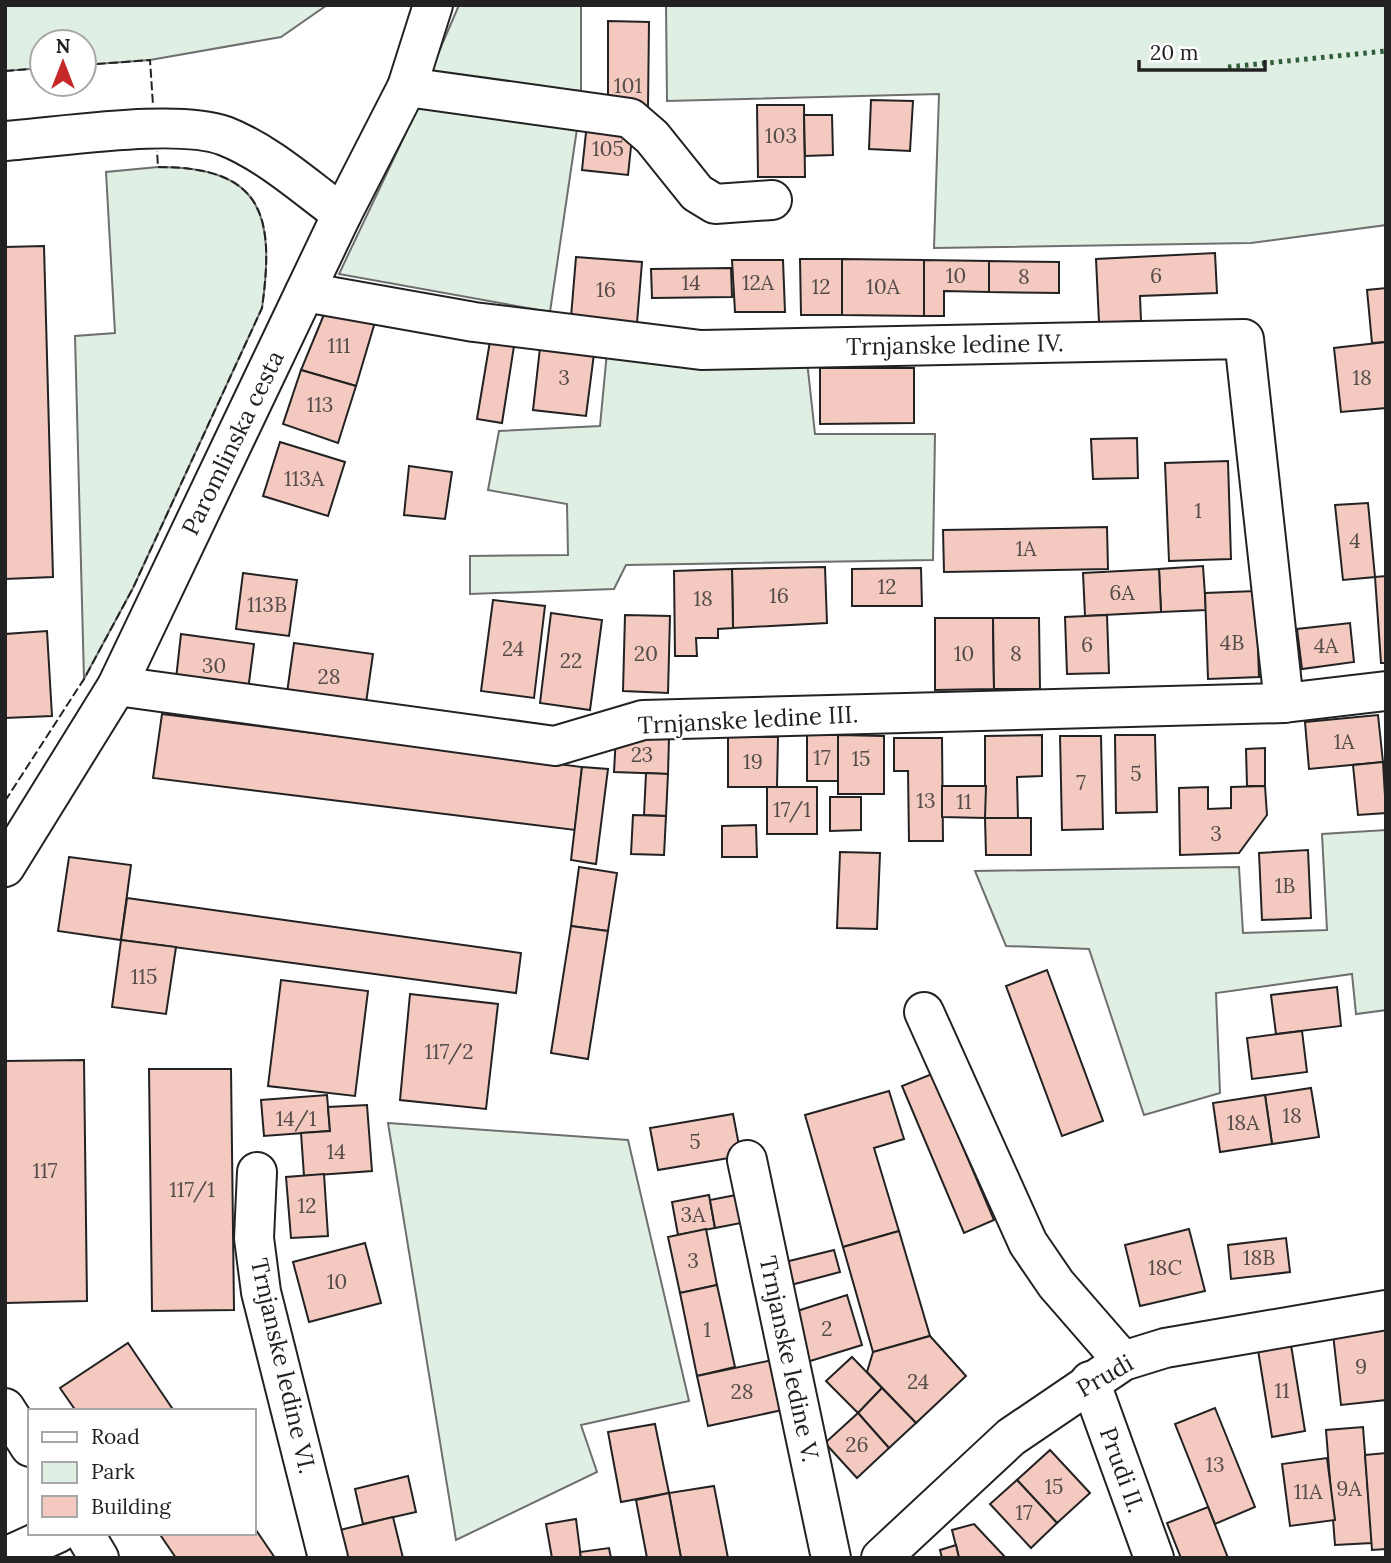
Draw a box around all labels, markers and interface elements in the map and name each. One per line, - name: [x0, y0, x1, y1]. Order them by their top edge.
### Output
- north arrow: [28, 28, 98, 98]
- scale bar: [1139, 28, 1265, 72]
- text: N: [56, 34, 71, 58]
- text: 20 m: [1150, 39, 1199, 66]
- house number: 101: [614, 72, 642, 99]
- house number: 103: [765, 122, 797, 149]
- house number: 105: [592, 135, 624, 162]
- house number: 10: [946, 262, 966, 289]
- house number: 6: [1150, 262, 1162, 289]
- house number: 8: [1018, 263, 1030, 290]
- house number: 14: [681, 269, 701, 296]
- house number: 12A: [742, 269, 775, 296]
- house number: 12: [812, 273, 830, 300]
- house number: 10A: [866, 273, 901, 300]
- house number: 16: [596, 276, 616, 303]
- street label: Trnjanske ledine IV.: [846, 327, 1064, 362]
- house number: 111: [328, 332, 350, 359]
- street label: Paromlinska cesta: [174, 345, 291, 540]
- house number: 3: [558, 364, 570, 391]
- house number: 18: [1352, 364, 1372, 391]
- house number: 113: [307, 391, 334, 418]
- house number: 113A: [284, 465, 325, 492]
- house number: 1: [1194, 497, 1202, 524]
- house number: 4: [1349, 527, 1361, 554]
- house number: 1A: [1015, 535, 1037, 562]
- house number: 12: [878, 573, 896, 600]
- house number: 6A: [1109, 579, 1135, 606]
- house number: 16: [769, 582, 789, 609]
- house number: 18: [693, 585, 713, 612]
- house number: 113B: [247, 591, 287, 618]
- house number: 4B: [1220, 629, 1244, 656]
- house number: 6: [1081, 631, 1093, 658]
- house number: 4A: [1314, 632, 1339, 659]
- house number: 24: [502, 635, 524, 662]
- house number: 20: [634, 640, 658, 667]
- house number: 10: [954, 640, 974, 667]
- house number: 8: [1010, 640, 1022, 667]
- house number: 22: [560, 647, 582, 674]
- house number: 30: [202, 652, 226, 679]
- house number: 28: [317, 663, 341, 690]
- street label: Trnjanske ledine III.: [637, 698, 859, 741]
- house number: 1A: [1333, 728, 1355, 755]
- house number: 23: [631, 741, 653, 768]
- house number: 17: [813, 744, 831, 771]
- house number: 15: [851, 745, 871, 772]
- house number: 19: [743, 748, 763, 775]
- house number: 5: [1130, 760, 1142, 787]
- house number: 7: [1076, 769, 1086, 796]
- house number: 13: [916, 787, 936, 814]
- house number: 11: [956, 788, 972, 815]
- house number: 17/1: [773, 796, 811, 823]
- house number: 3: [1210, 820, 1222, 847]
- house number: 1B: [1275, 872, 1295, 899]
- house number: 115: [131, 963, 157, 990]
- house number: 117/2: [424, 1038, 474, 1065]
- house number: 18: [1282, 1102, 1302, 1129]
- house number: 14/1: [276, 1105, 316, 1132]
- house number: 18A: [1227, 1109, 1260, 1136]
- house number: 5: [689, 1128, 701, 1155]
- house number: 14: [326, 1138, 346, 1165]
- house number: 117: [33, 1157, 58, 1184]
- house number: 117/1: [169, 1176, 215, 1203]
- house number: 12: [298, 1192, 316, 1219]
- house number: 3A: [681, 1201, 706, 1228]
- house number: 18B: [1243, 1244, 1275, 1271]
- house number: 3: [687, 1247, 699, 1274]
- street label: Trnjanske ledine V.: [753, 1253, 826, 1465]
- house number: 18C: [1148, 1254, 1182, 1281]
- street label: Trnjanske ledine VI.: [244, 1255, 323, 1477]
- house number: 10: [327, 1268, 347, 1295]
- house number: 2: [821, 1315, 833, 1342]
- house number: 1: [703, 1316, 711, 1343]
- street label: Prudi: [1071, 1347, 1139, 1404]
- house number: 9: [1355, 1353, 1367, 1380]
- house number: 24: [907, 1368, 929, 1395]
- house number: 11: [1274, 1377, 1290, 1404]
- house number: 28: [730, 1378, 754, 1405]
- legend: [28, 1409, 256, 1535]
- text: Road: [91, 1423, 140, 1450]
- street label: Prudi II.: [1093, 1423, 1152, 1517]
- house number: 26: [845, 1431, 869, 1458]
- house number: 13: [1205, 1451, 1225, 1478]
- text: Park: [91, 1458, 135, 1485]
- house number: 15: [1044, 1473, 1064, 1500]
- house number: 9A: [1336, 1475, 1362, 1502]
- house number: 11A: [1294, 1478, 1323, 1505]
- text: Building: [91, 1493, 171, 1520]
- house number: 17: [1015, 1499, 1033, 1526]

